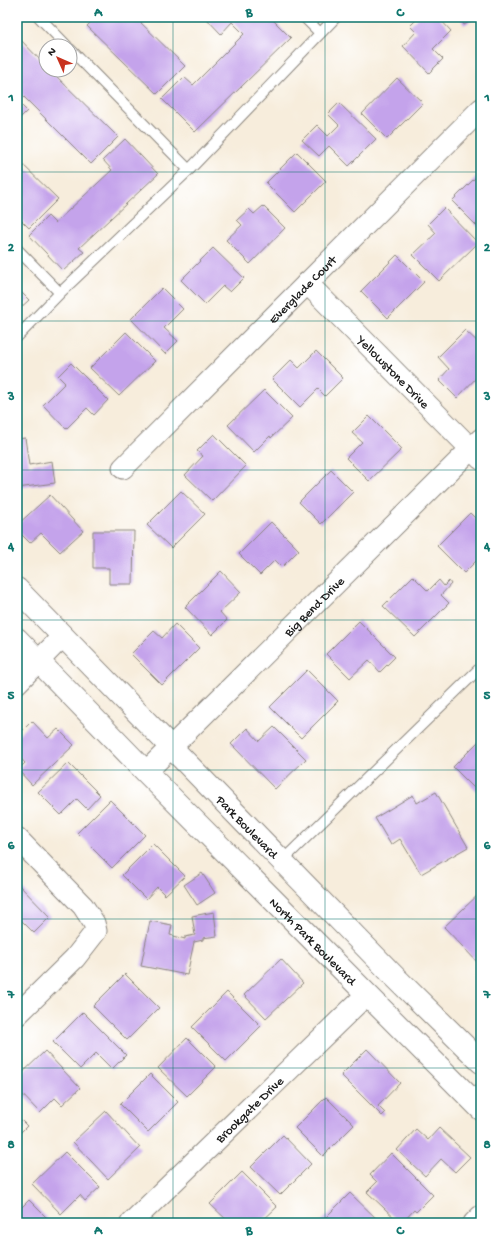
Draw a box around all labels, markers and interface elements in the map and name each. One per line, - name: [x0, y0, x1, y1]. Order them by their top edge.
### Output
- text: A: [93, 6, 103, 21]
- text: B: [245, 6, 254, 21]
- text: C: [395, 6, 405, 21]
- north arrow: [38, 38, 78, 78]
- text: N: [46, 46, 59, 59]
- text: 1: [7, 91, 14, 106]
- text: 1: [483, 91, 490, 106]
- text: 2: [8, 241, 15, 256]
- text: 2: [484, 241, 491, 256]
- street label: Everglade Court: [266, 252, 342, 328]
- street label: Yellowstone Drive: [352, 333, 432, 413]
- text: 3: [7, 390, 15, 405]
- text: 3: [483, 390, 491, 405]
- text: 4: [7, 540, 15, 555]
- text: 4: [483, 540, 491, 555]
- street label: Big Bend Drive: [281, 574, 349, 641]
- text: 5: [8, 689, 15, 704]
- text: 5: [484, 689, 491, 704]
- street label: Park Boulevard: [211, 792, 281, 863]
- text: 6: [8, 839, 15, 854]
- text: 6: [484, 839, 491, 854]
- street label: North Park Boulevard: [265, 895, 360, 990]
- text: 7: [7, 988, 16, 1003]
- text: 7: [483, 988, 492, 1003]
- street label: Brookgate Drive: [213, 1074, 288, 1148]
- text: 8: [7, 1138, 15, 1153]
- text: 8: [483, 1138, 491, 1153]
- text: A: [93, 1224, 103, 1239]
- text: B: [245, 1224, 254, 1239]
- text: C: [395, 1224, 405, 1239]

